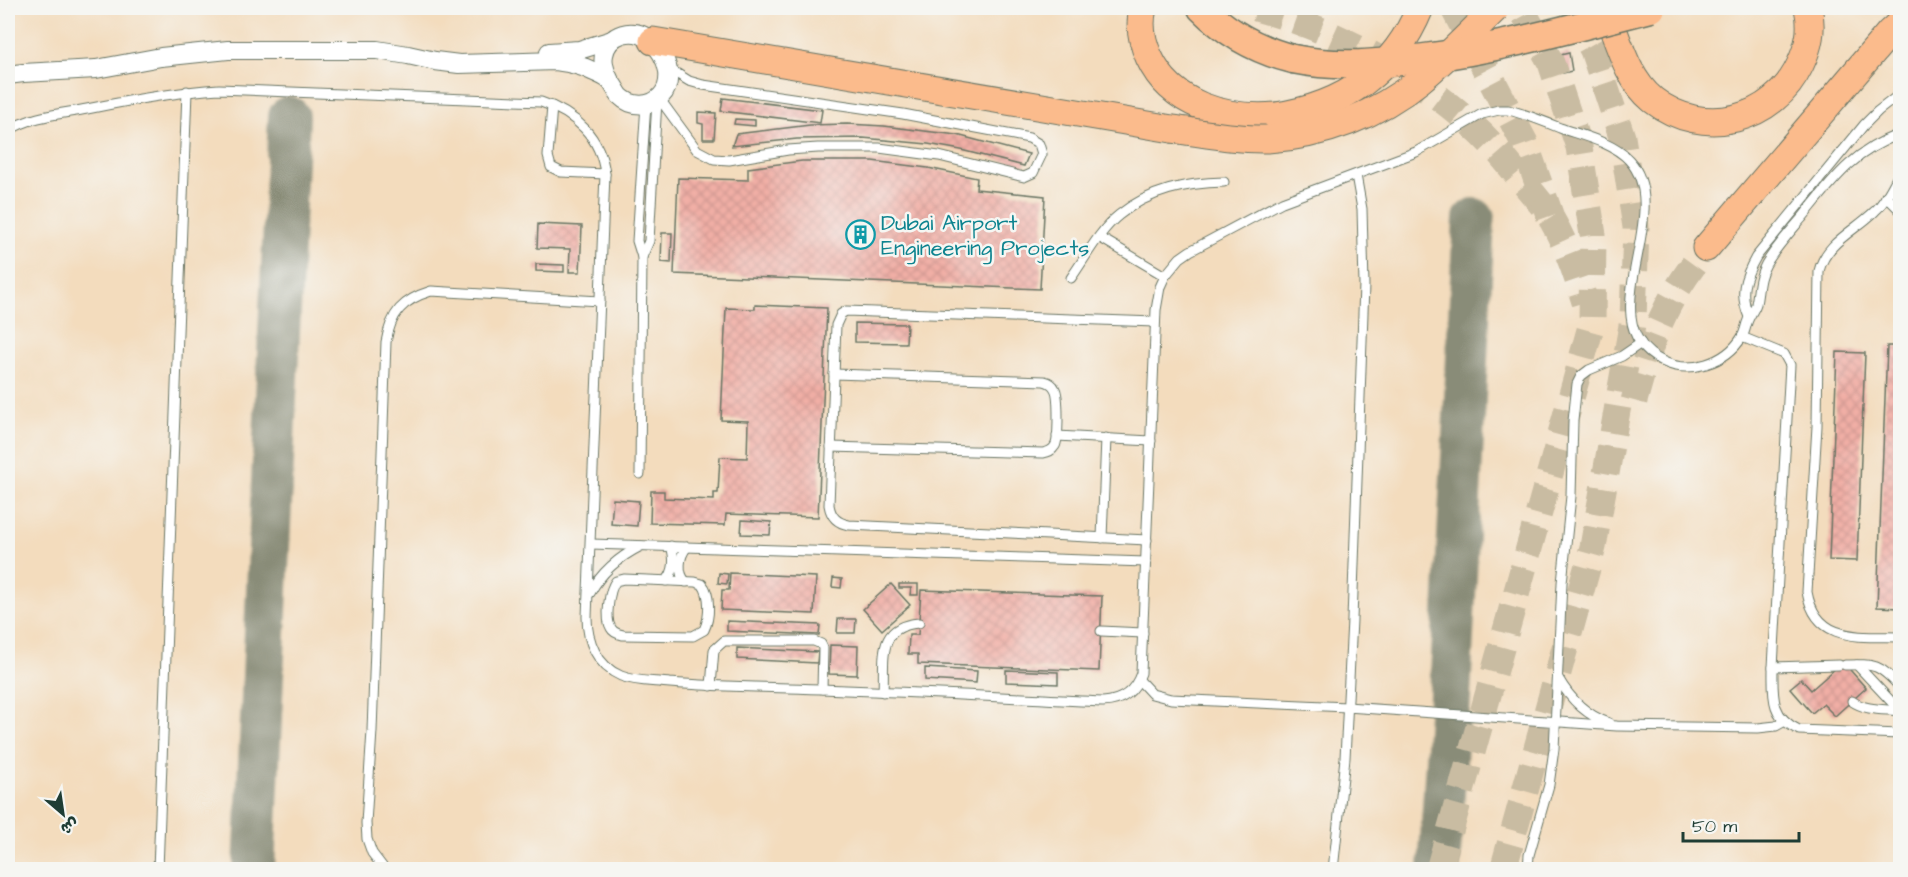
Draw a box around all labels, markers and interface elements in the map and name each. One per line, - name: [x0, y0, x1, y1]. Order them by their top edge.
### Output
- place label: Dubai Airport Engineering Projects: [881, 208, 1089, 265]
- building icon: Dubai Airport Engineering Projects: [844, 219, 876, 251]
- north arrow: [33, 784, 93, 844]
- scale bar: [1683, 805, 1798, 843]
- text: ش: [57, 812, 83, 840]
- text: 50 m: [1692, 814, 1737, 839]

